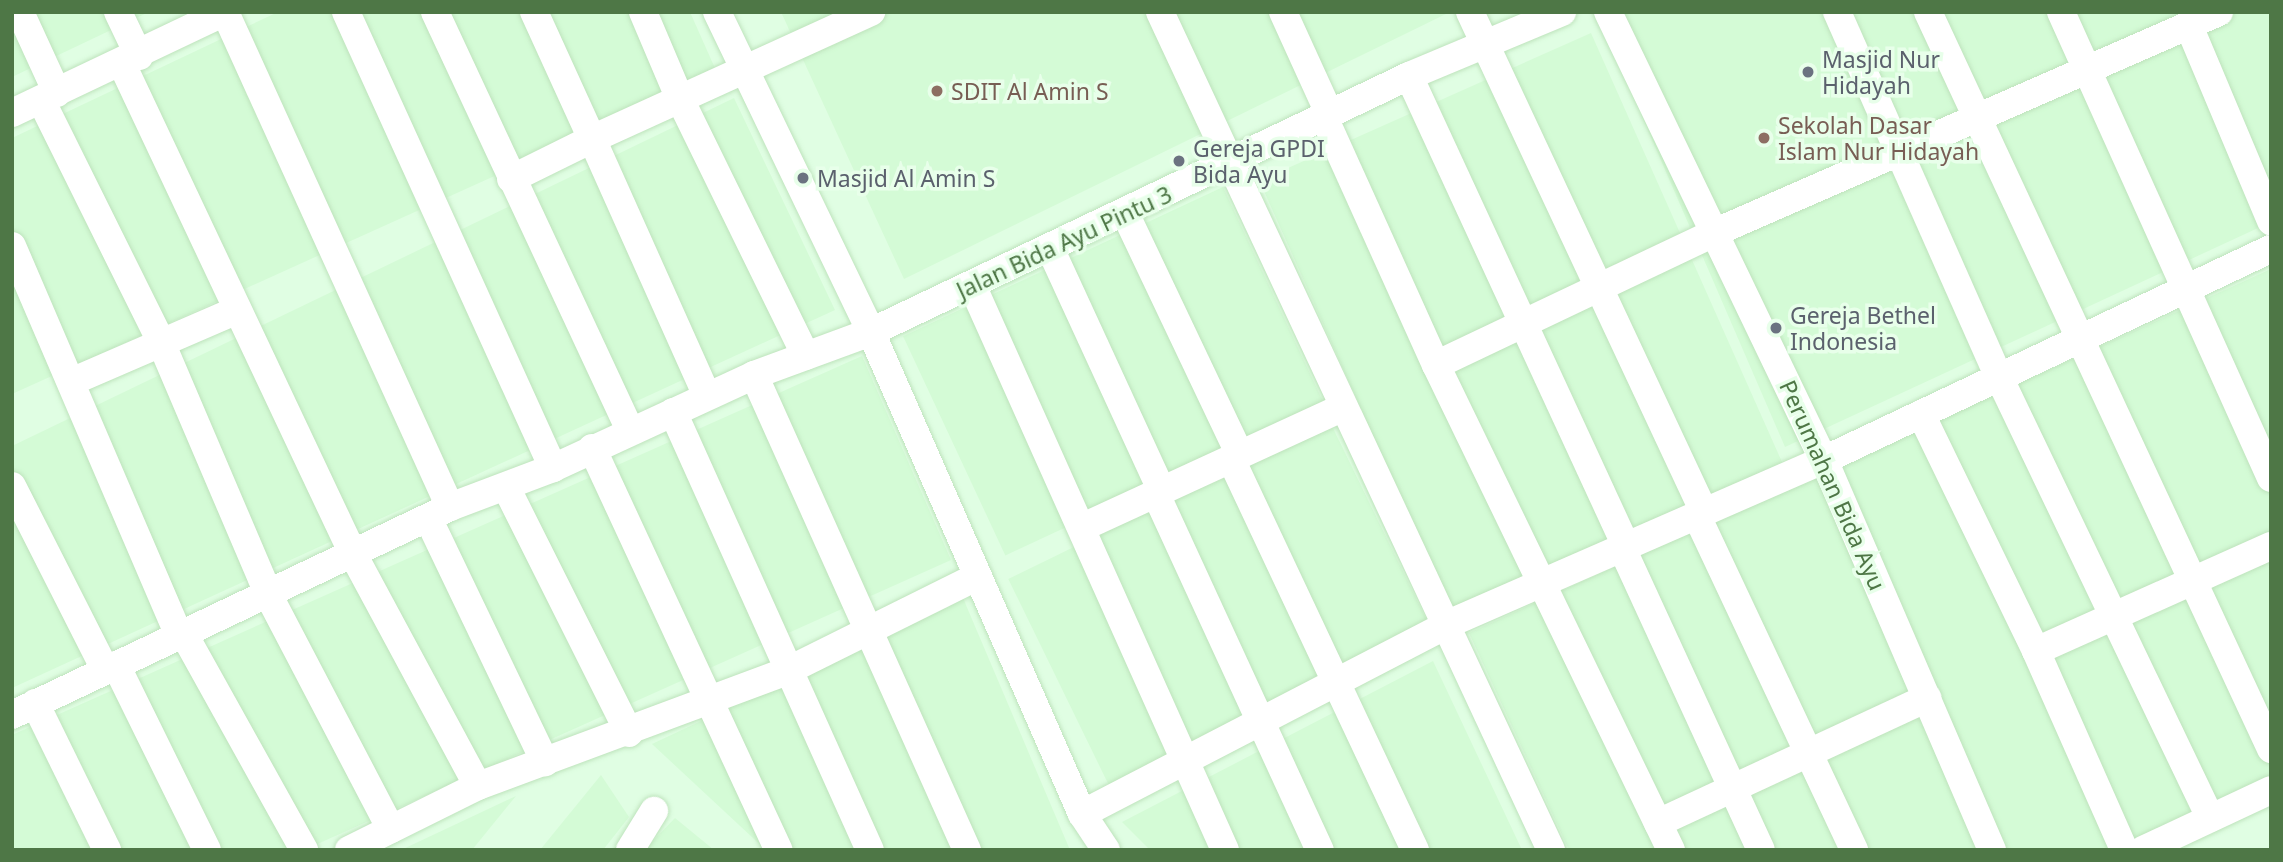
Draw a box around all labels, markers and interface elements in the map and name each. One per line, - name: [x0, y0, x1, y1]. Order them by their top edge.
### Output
- place label: Masjid Nur Hidayah: [1822, 45, 1940, 99]
- marker: Masjid Nur Hidayah: [1800, 64, 1816, 80]
- place label: SDIT Al Amin S: [951, 77, 1109, 105]
- marker: SDIT Al Amin S: [929, 83, 945, 99]
- place label: Sekolah Dasar Islam Nur Hidayah: [1778, 111, 1979, 165]
- marker: Sekolah Dasar Islam Nur Hidayah: [1756, 130, 1772, 146]
- place label: Gereja GPDI Bida Ayu: [1193, 134, 1325, 188]
- marker: Gereja GPDI Bida Ayu: [1171, 153, 1187, 169]
- place label: Masjid Al Amin S: [817, 164, 995, 192]
- marker: Masjid Al Amin S: [795, 170, 811, 186]
- street label: Jalan Bida Ayu Pintu 3: [952, 180, 1176, 304]
- place label: Gereja Bethel Indonesia: [1790, 301, 1936, 355]
- marker: Gereja Bethel Indonesia: [1768, 320, 1784, 336]
- street label: Perumahan Bida Ayu: [1774, 376, 1892, 594]

